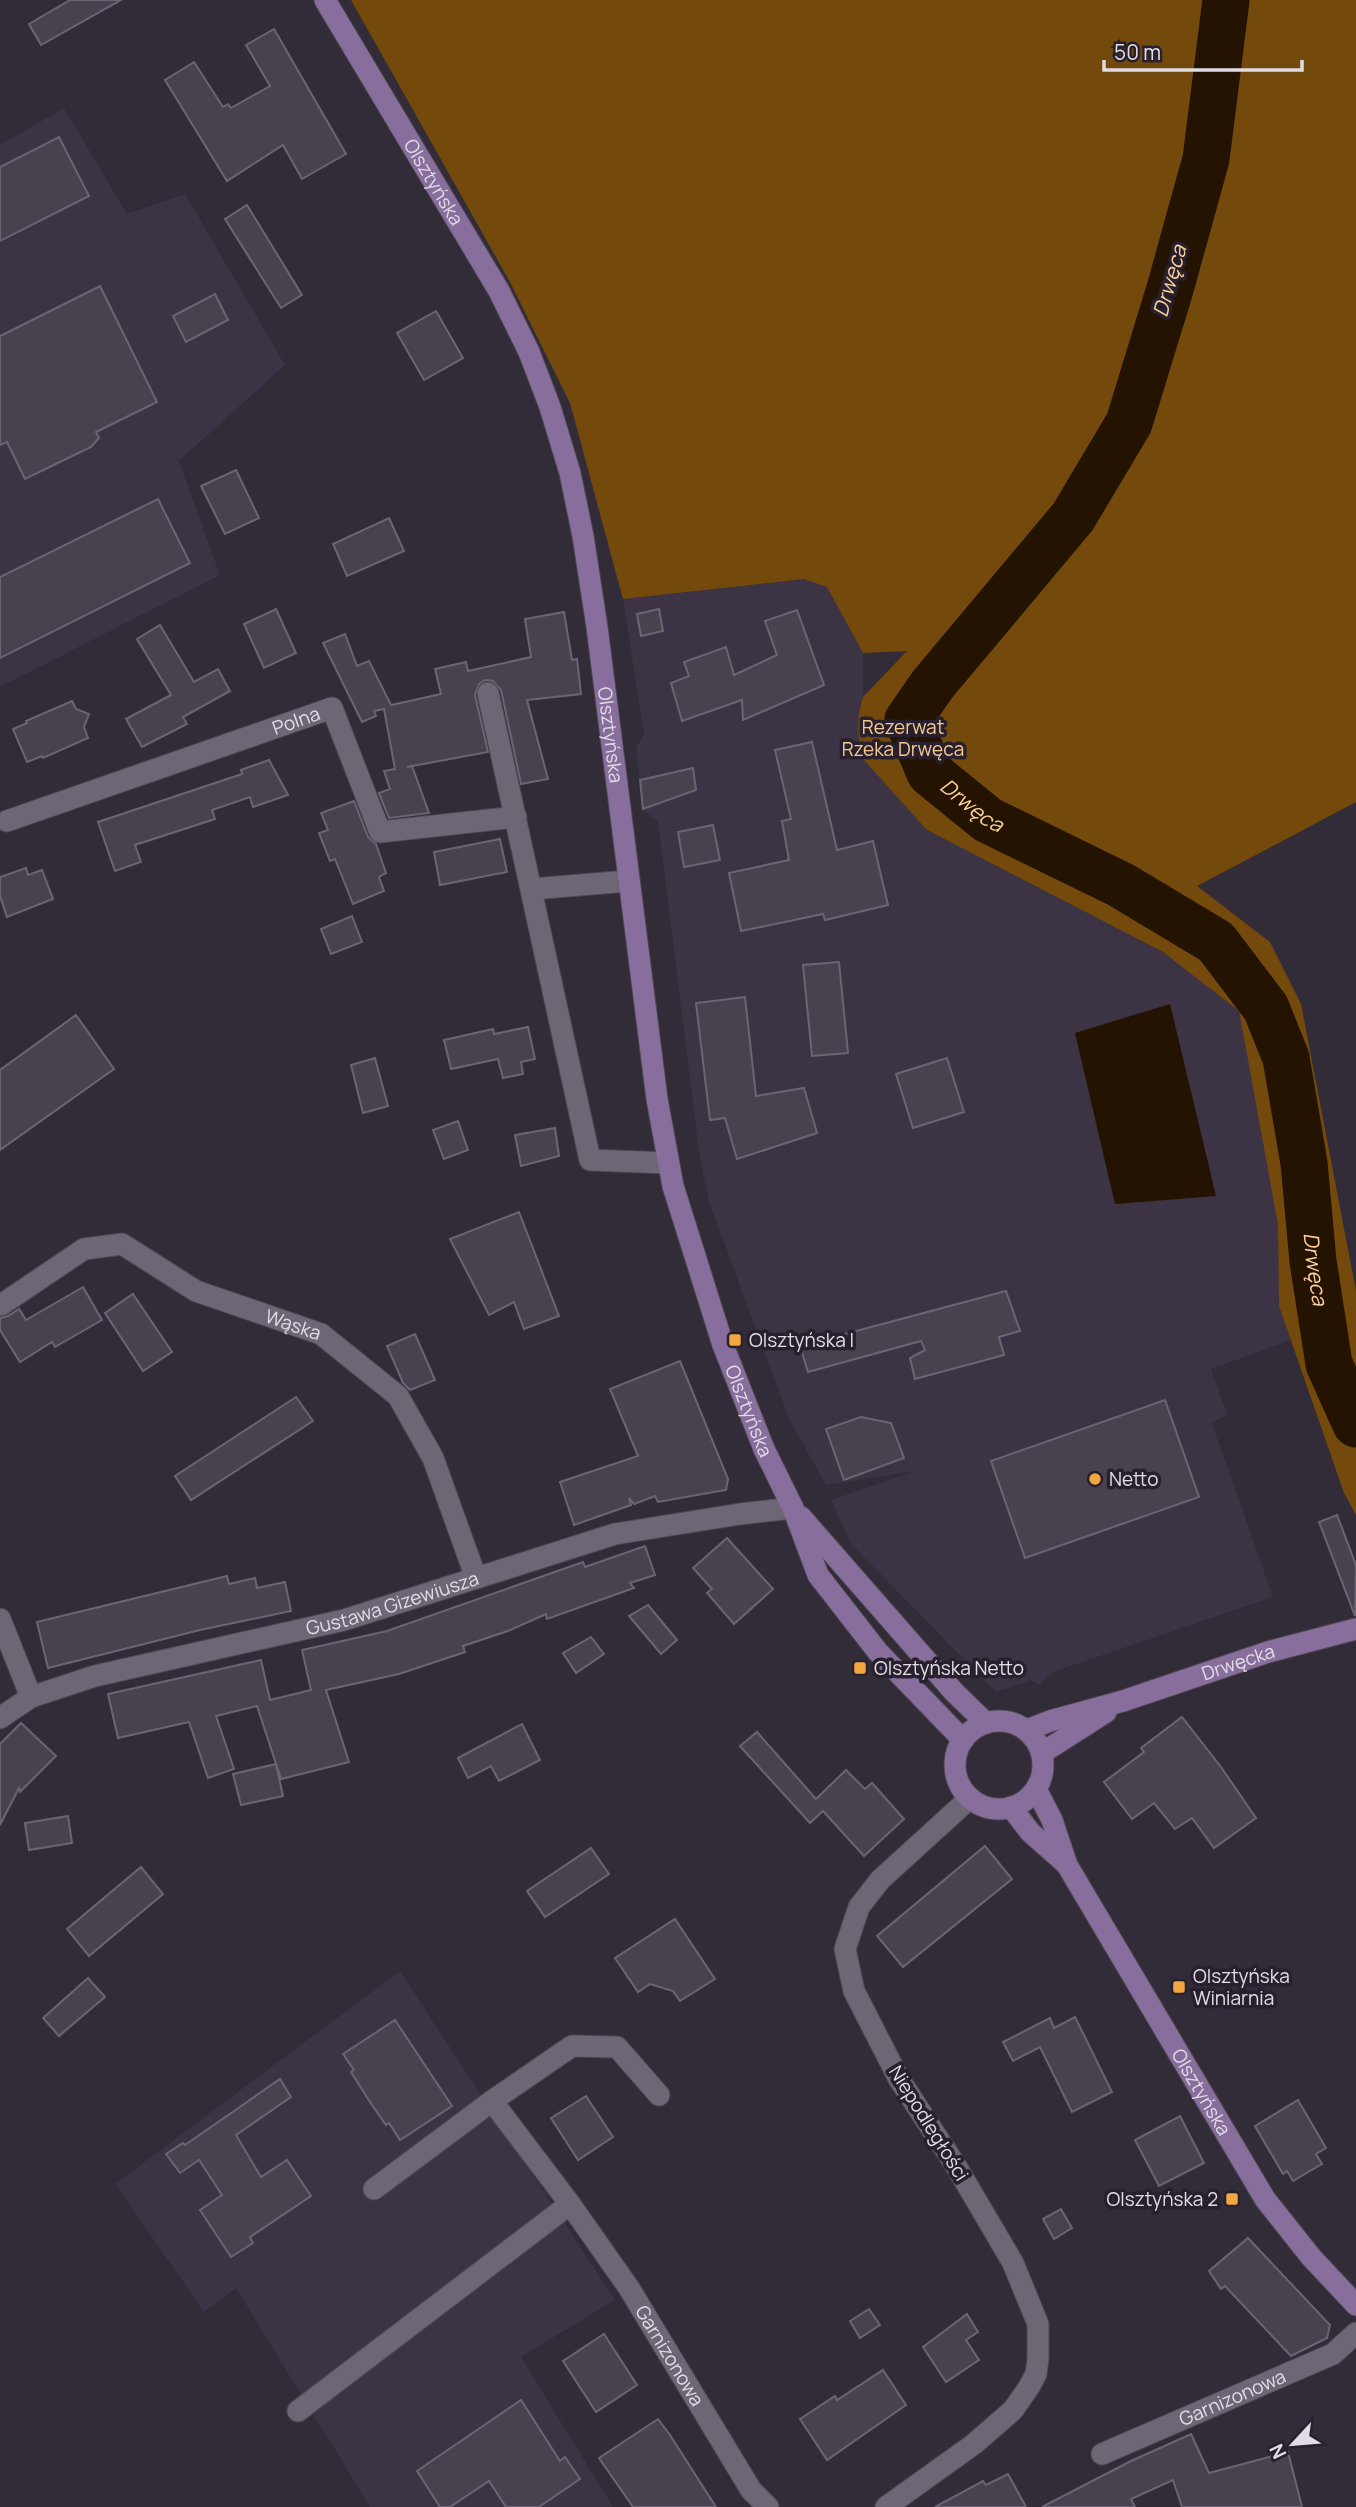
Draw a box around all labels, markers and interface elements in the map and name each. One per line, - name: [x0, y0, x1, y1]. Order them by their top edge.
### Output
- scale bar: [1104, 28, 1302, 72]
- text: 50 m: [1114, 38, 1161, 66]
- street label: Olsztyńska: [398, 134, 470, 230]
- water label: Drwęca: [1145, 240, 1193, 320]
- street label: Olsztyńska: [592, 685, 630, 785]
- street label: Polna: [269, 700, 323, 741]
- park label: Rezerwat Rzeka Drwęca: [842, 714, 964, 762]
- water label: Drwęca: [935, 772, 1009, 839]
- water label: Drwęca: [1297, 1231, 1335, 1309]
- street label: Wąska: [262, 1303, 325, 1346]
- place label: Olsztyńska I: [749, 1327, 854, 1353]
- marker: Olsztyńska I: [727, 1332, 743, 1348]
- street label: Olsztyńska: [719, 1361, 779, 1461]
- place label: Netto: [1109, 1466, 1158, 1492]
- marker: Netto: [1087, 1471, 1103, 1487]
- street label: Gustawa Gizewiusza: [303, 1565, 482, 1641]
- street label: Drwęcka: [1198, 1638, 1278, 1687]
- place label: Olsztyńska Netto: [874, 1655, 1024, 1681]
- marker: Olsztyńska Netto: [852, 1660, 868, 1676]
- place label: Olsztyńska Winiarnia: [1193, 1963, 1290, 2011]
- marker: Olsztyńska Winiarnia: [1171, 1979, 1187, 1995]
- street label: Olsztyńska: [1166, 2044, 1237, 2140]
- street label: Niepodległości: [883, 2060, 975, 2186]
- place label: Olsztyńska 2: [1107, 2186, 1218, 2212]
- marker: Olsztyńska 2: [1224, 2191, 1240, 2207]
- street label: Garnizonowa: [629, 2300, 710, 2411]
- street label: Garnizonowa: [1175, 2363, 1290, 2432]
- north arrow: [1258, 2409, 1328, 2479]
- text: N: [1263, 2440, 1292, 2463]

